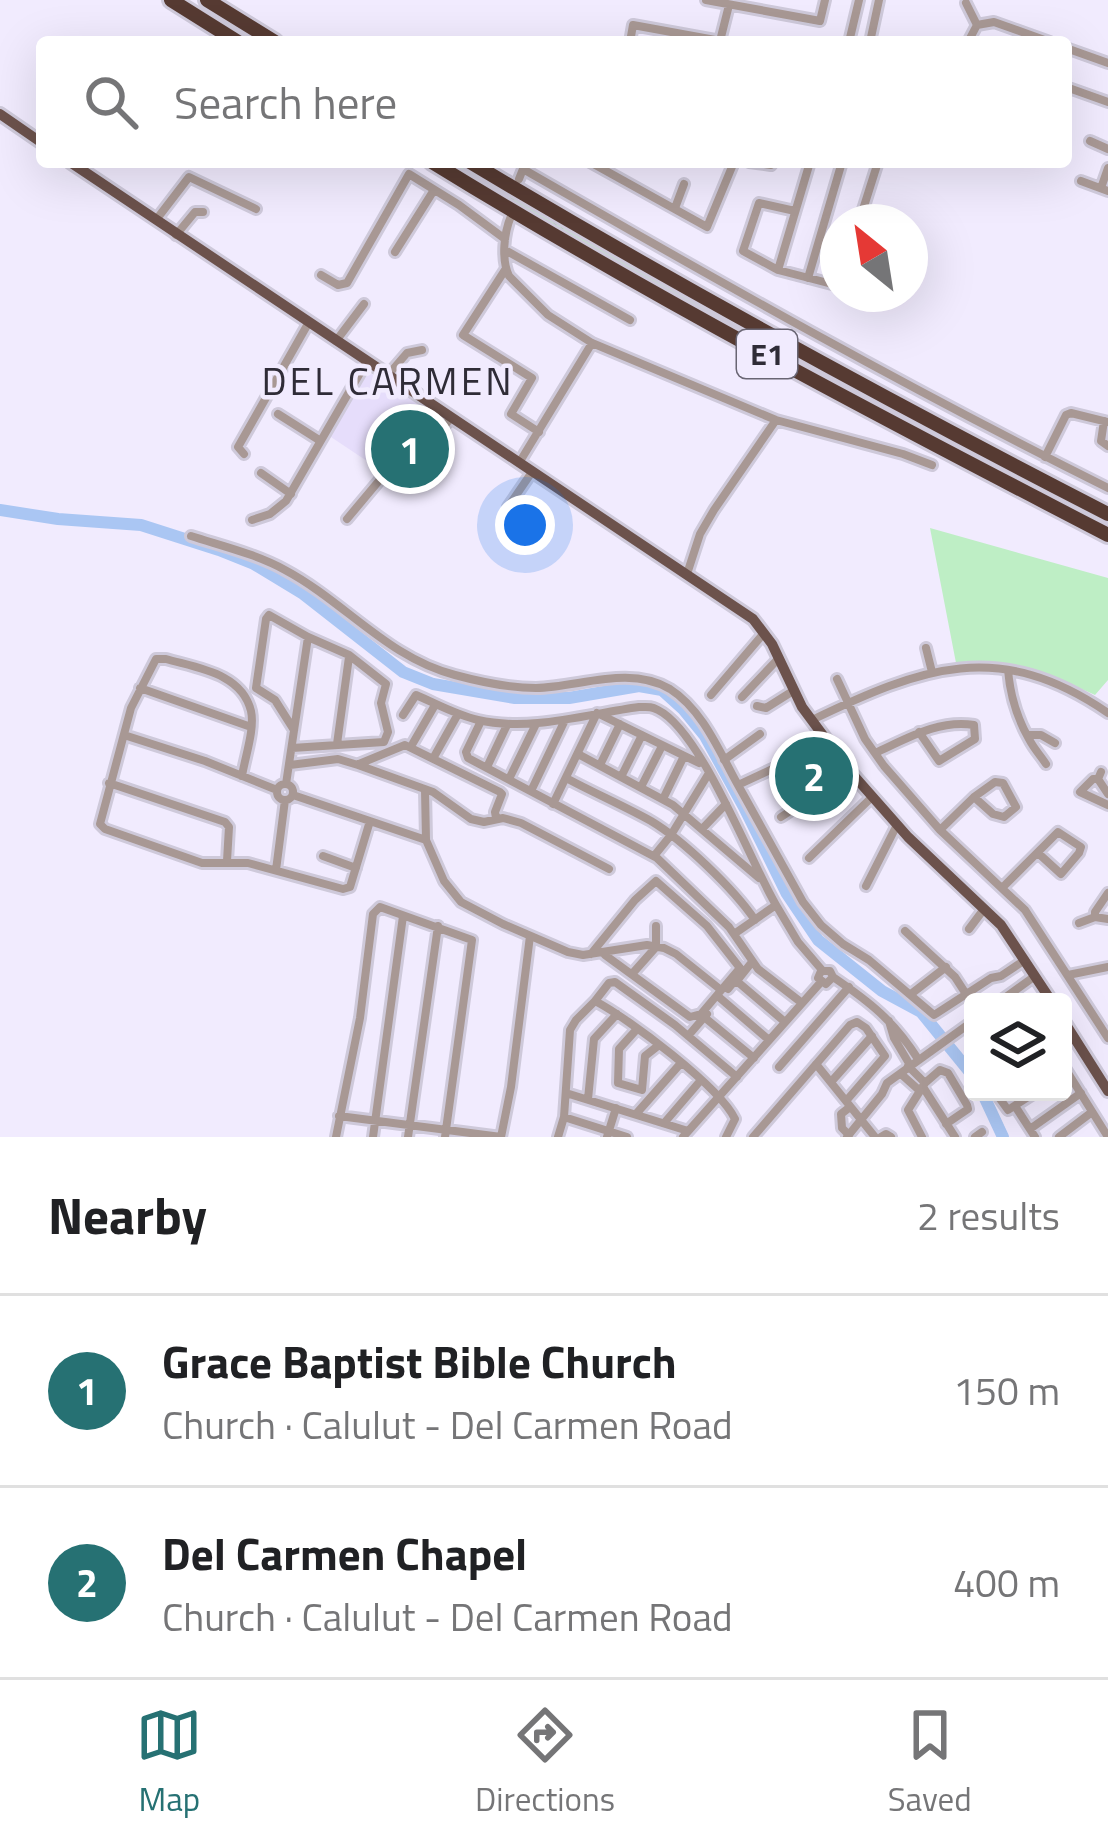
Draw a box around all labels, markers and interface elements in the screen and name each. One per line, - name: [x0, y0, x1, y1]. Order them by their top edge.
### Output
- search box: [36, 36, 1072, 168]
- text: Search here: [174, 68, 397, 136]
- icon: search: [78, 69, 144, 135]
- north arrow: [820, 204, 928, 312]
- road number: E1: [737, 330, 797, 378]
- district label: DEL CARMEN: [261, 351, 515, 410]
- pin: 1: [371, 404, 449, 494]
- your location: [495, 495, 555, 555]
- pin: 2: [775, 731, 853, 821]
- map controls: [964, 993, 1072, 1101]
- button: layers: [964, 993, 1072, 1101]
- text: Nearby: [48, 1176, 207, 1254]
- text: 2 results: [917, 1186, 1060, 1245]
- text: Grace Baptist Bible Church: [162, 1327, 677, 1395]
- text: 1: [76, 1361, 98, 1420]
- text: 150 m: [953, 1361, 1060, 1420]
- text: Church · Calulut - Del Carmen Road: [162, 1395, 733, 1454]
- text: Del Carmen Chapel: [162, 1519, 527, 1587]
- text: 2: [76, 1553, 98, 1612]
- text: 400 m: [953, 1553, 1060, 1612]
- text: Church · Calulut - Del Carmen Road: [162, 1587, 733, 1646]
- tab: Map: [136, 1702, 202, 1824]
- tab: Directions: [475, 1702, 615, 1824]
- tab: Saved: [888, 1702, 972, 1824]

